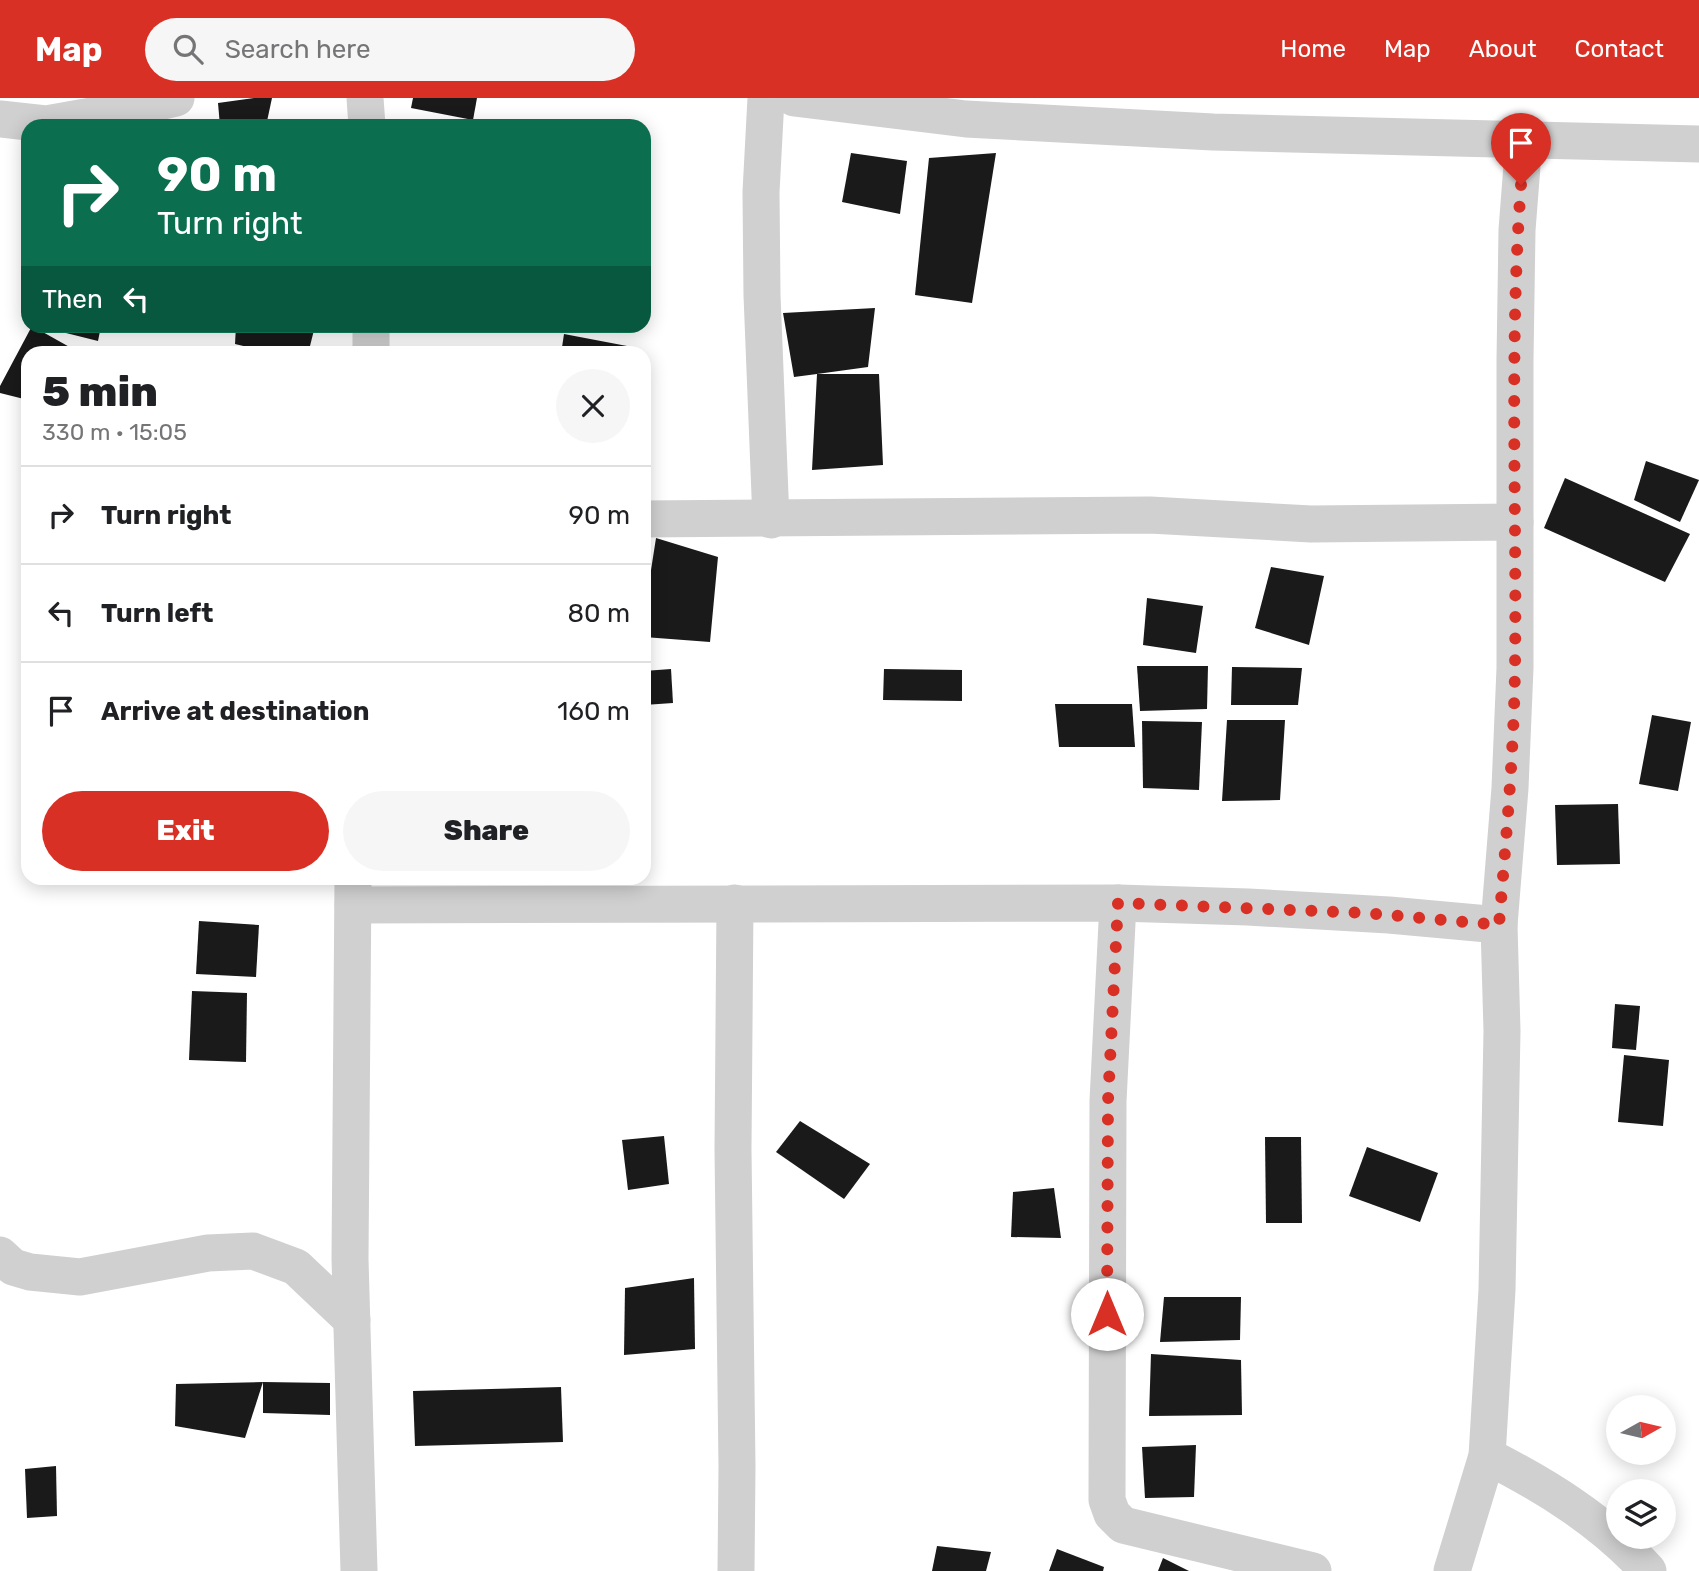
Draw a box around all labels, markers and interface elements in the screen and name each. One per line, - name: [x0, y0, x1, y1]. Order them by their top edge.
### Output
- search box: [145, 18, 635, 81]
- text: Map: [35, 30, 103, 69]
- icon: search: [169, 30, 207, 68]
- text: Search here: [225, 34, 370, 65]
- text: Home: [1280, 35, 1346, 63]
- text: Map: [1384, 35, 1431, 63]
- text: About: [1469, 35, 1537, 63]
- text: Contact: [1575, 35, 1664, 63]
- pin: [1491, 113, 1551, 185]
- icon: arrive: [1502, 124, 1540, 162]
- text: 90 m: [157, 145, 277, 203]
- icon: right: [42, 147, 133, 238]
- text: Turn right: [157, 204, 302, 242]
- icon: left: [117, 280, 155, 318]
- text: Then: [42, 284, 103, 315]
- text: 5 min: [42, 367, 158, 417]
- button: close: [556, 369, 630, 443]
- text: 330 m · 15:05: [42, 418, 187, 446]
- icon: right: [42, 496, 80, 534]
- text: Turn right: [101, 500, 231, 531]
- text: 90 m: [569, 500, 630, 531]
- icon: left: [42, 594, 80, 632]
- text: Turn left: [101, 598, 213, 629]
- text: 80 m: [567, 598, 630, 629]
- icon: arrive: [42, 692, 80, 730]
- text: Arrive at destination: [101, 696, 369, 727]
- text: 160 m: [557, 696, 630, 727]
- button: Exit: [42, 791, 329, 871]
- button: Share: [343, 791, 630, 871]
- position arrow: [1070, 1277, 1144, 1351]
- north arrow: [1606, 1395, 1676, 1465]
- map controls: [1606, 1395, 1676, 1549]
- button: layers: [1606, 1479, 1676, 1549]

